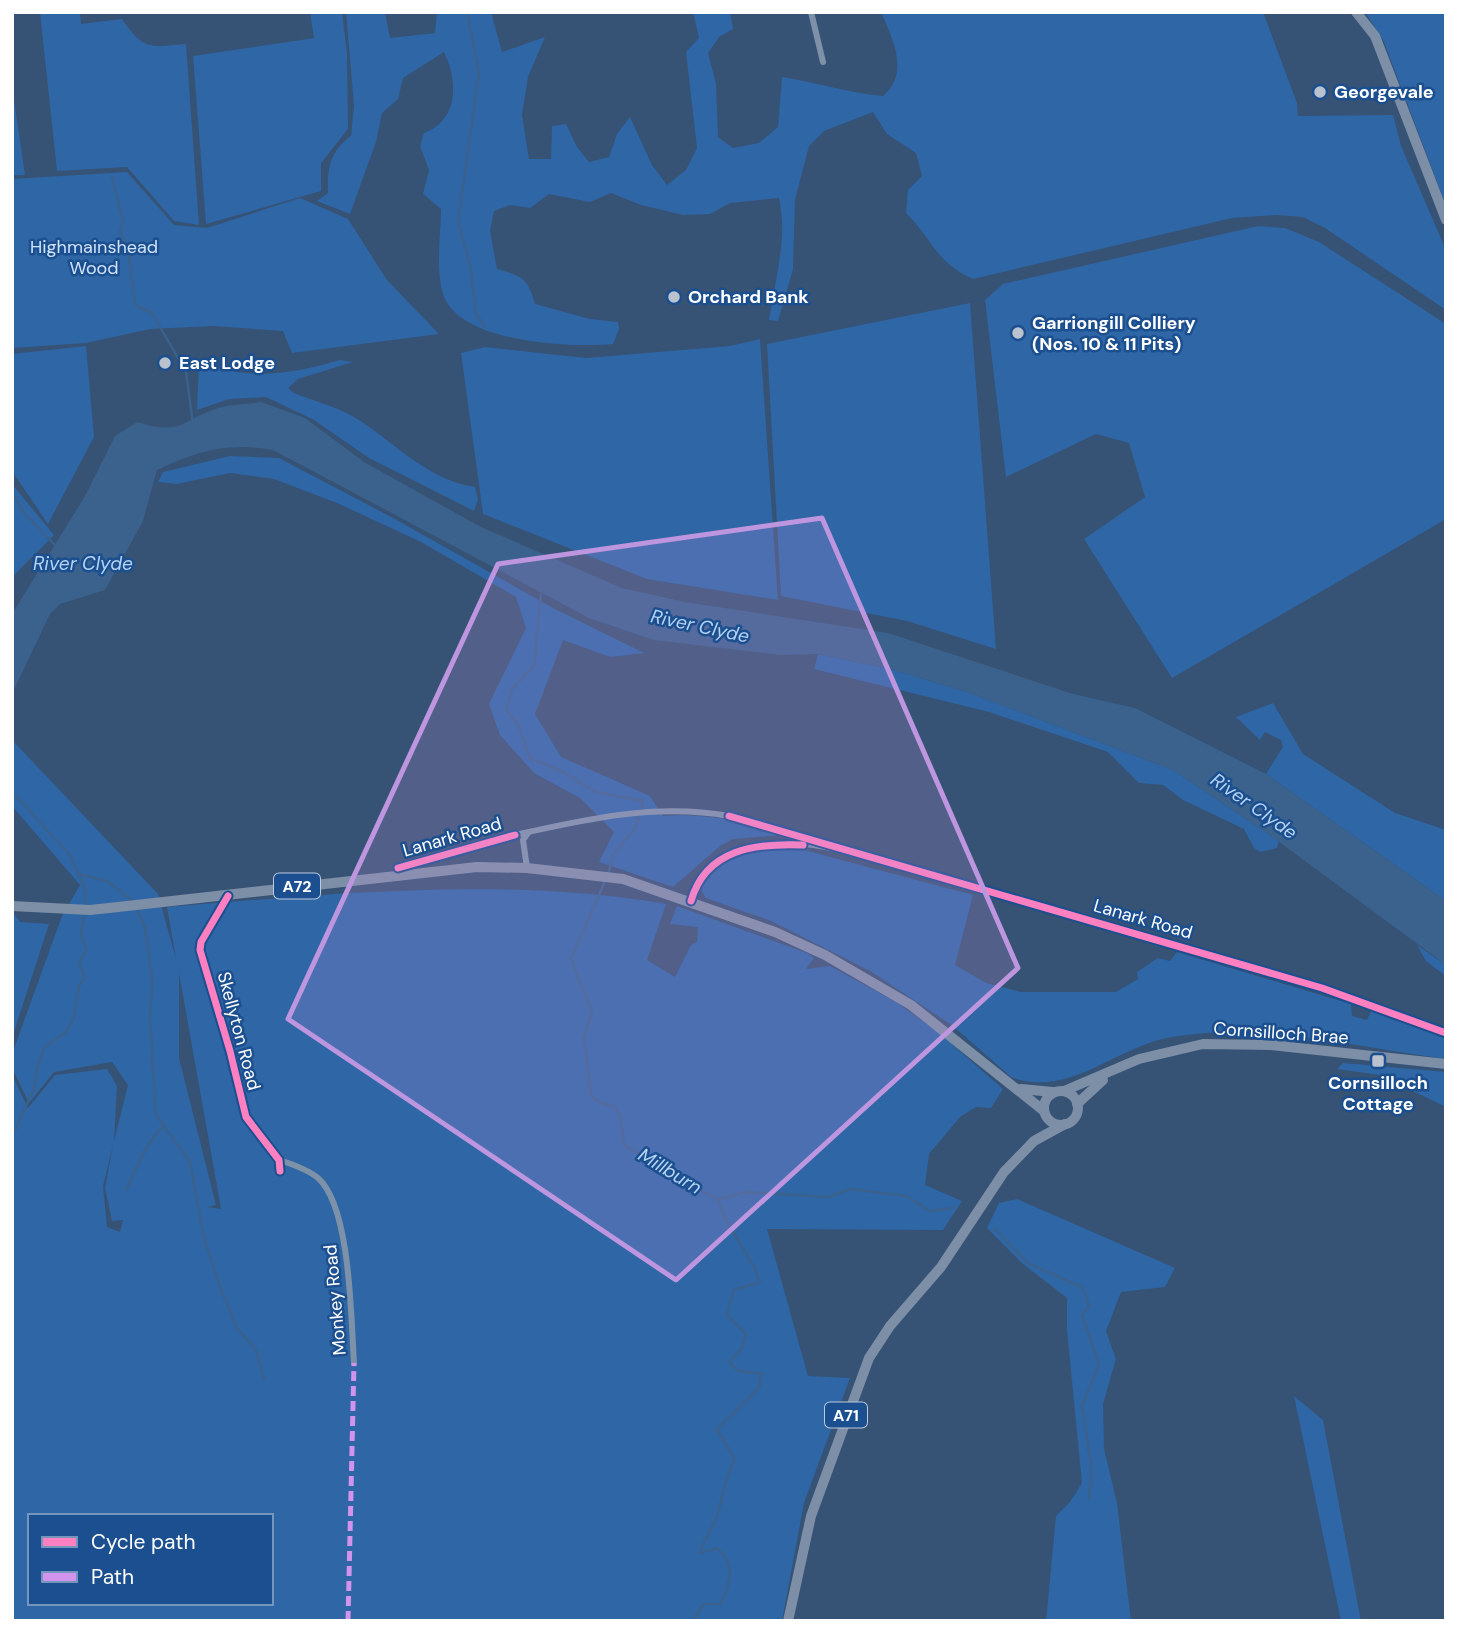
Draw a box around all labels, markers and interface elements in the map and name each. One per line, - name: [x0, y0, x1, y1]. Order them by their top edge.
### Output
- place label: Georgevale: [1334, 80, 1434, 104]
- marker: Georgevale: [1312, 84, 1328, 100]
- park label: Highmainshead Wood: [30, 235, 158, 280]
- place label: Orchard Bank: [688, 285, 809, 309]
- marker: Orchard Bank: [666, 289, 682, 305]
- place label: Garriongill Colliery (Nos. 10 & 11 Pits): [1032, 311, 1196, 356]
- marker: Garriongill Colliery (Nos. 10 & 11 Pits): [1010, 325, 1026, 341]
- place label: East Lodge: [179, 351, 275, 375]
- marker: East Lodge: [157, 355, 173, 371]
- water label: River Clyde: [33, 551, 133, 576]
- water label: River Clyde: [649, 603, 752, 649]
- water label: River Clyde: [1206, 767, 1302, 845]
- street label: Lanark Road: [400, 811, 504, 863]
- road number: A72: [274, 874, 320, 898]
- street label: Lanark Road: [1091, 893, 1195, 945]
- street label: Skellyton Road: [212, 969, 266, 1093]
- street label: Cornsilloch Brae: [1213, 1016, 1349, 1050]
- marker: Cornsilloch Cottage: [1370, 1053, 1386, 1069]
- place label: Cornsilloch Cottage: [1328, 1071, 1428, 1116]
- water label: Millburn: [634, 1142, 706, 1200]
- street label: Monkey Road: [318, 1244, 352, 1356]
- road number: A71: [825, 1402, 867, 1428]
- legend: [28, 1514, 273, 1605]
- text: Cycle path: [91, 1528, 196, 1556]
- text: Path: [91, 1563, 134, 1591]

